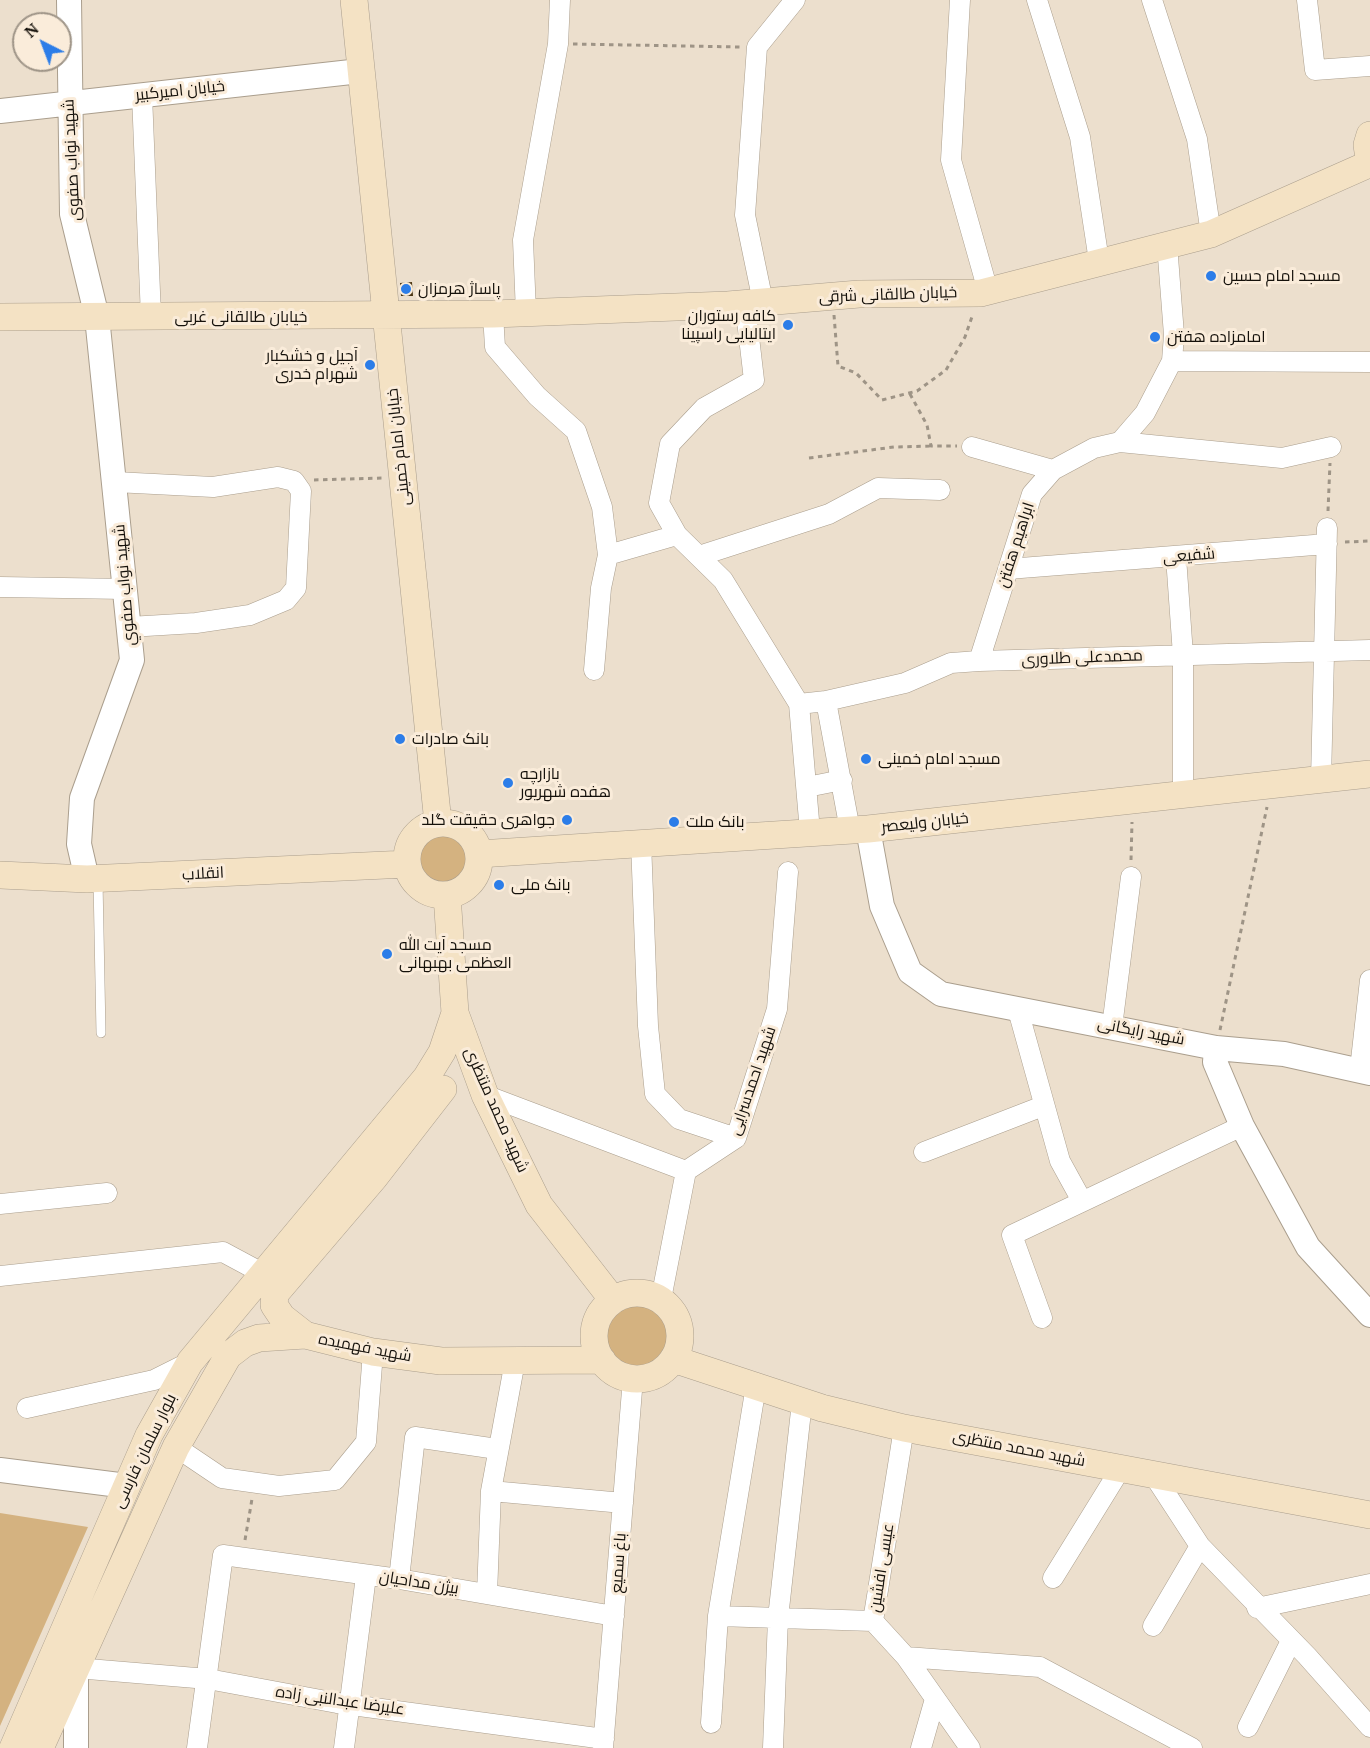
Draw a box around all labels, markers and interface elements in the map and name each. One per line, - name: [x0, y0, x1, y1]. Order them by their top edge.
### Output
- north arrow: [12, 12, 72, 72]
- text: N: [19, 18, 43, 42]
- street label: خیابان امیرکبیر: [134, 77, 226, 105]
- street label: شهید نواب صفوی: [59, 98, 85, 222]
- place label: مسجد امام حسین: [1223, 266, 1341, 286]
- marker: مسجد امام حسین: [1204, 269, 1218, 283]
- place label: پاساژ هرمزان: [418, 279, 501, 299]
- marker: پاساژ هرمزان: [399, 282, 413, 296]
- street label: خیابان طالقانی شرقی: [818, 283, 958, 307]
- place label: کافه رستوران ایتالیایی راسپینا: [681, 306, 776, 344]
- street label: خیابان طالقانی غربی: [175, 307, 307, 327]
- marker: کافه رستوران ایتالیایی راسپینا: [781, 318, 795, 332]
- place label: امامزاده هفتن: [1167, 327, 1265, 347]
- marker: امامزاده هفتن: [1148, 330, 1162, 344]
- place label: آجیل و خشکبار شهرام خدری: [266, 346, 358, 384]
- marker: آجیل و خشکبار شهرام خدری: [363, 358, 377, 372]
- street label: خیابان امام خمینی: [383, 387, 415, 507]
- street label: ابراهیم هفتن: [993, 500, 1039, 590]
- street label: شهید نواب صفوي: [110, 523, 140, 647]
- street label: شفیعی: [1162, 544, 1216, 568]
- street label: محمدعلی طلاوری: [1021, 646, 1143, 670]
- place label: بانک صادرات: [412, 729, 489, 749]
- marker: بانک صادرات: [393, 732, 407, 746]
- place label: مسجد امام خمینی: [878, 749, 1001, 769]
- marker: مسجد امام خمینی: [859, 752, 873, 766]
- place label: بازارچه هفده شهریور: [520, 764, 611, 802]
- marker: بازارچه هفده شهریور: [501, 776, 515, 790]
- street label: خیابان ولیعصر: [880, 809, 970, 837]
- place label: جواهری حقیقت گلد: [422, 810, 555, 830]
- place label: بانک ملت: [686, 812, 744, 832]
- marker: جواهری حقیقت گلد: [560, 813, 574, 827]
- marker: بانک ملت: [667, 815, 681, 829]
- street label: انقلاب: [181, 863, 225, 885]
- place label: بانک ملی: [511, 875, 571, 895]
- marker: بانک ملی: [492, 878, 506, 892]
- place label: مسجد آیت الله العظمی بهبهانی: [399, 935, 512, 973]
- marker: مسجد آیت الله العظمی بهبهانی: [380, 947, 394, 961]
- street label: شهید رایگانی: [1096, 1014, 1186, 1050]
- street label: شهید احمدسرایی: [725, 1024, 781, 1138]
- street label: شهید محمد منتظری: [460, 1044, 532, 1176]
- street label: شهید فهمیده: [317, 1330, 413, 1366]
- street label: بلوار سلمان فارسی: [109, 1391, 181, 1511]
- street label: شهید محمد منتظری: [951, 1427, 1087, 1471]
- street label: عیسی افشین: [866, 1522, 898, 1614]
- street label: باغ سمیع: [607, 1532, 631, 1594]
- street label: بیژن مداحیان: [378, 1567, 460, 1599]
- street label: علیرضا عبدالنبی زاده: [274, 1682, 406, 1720]

